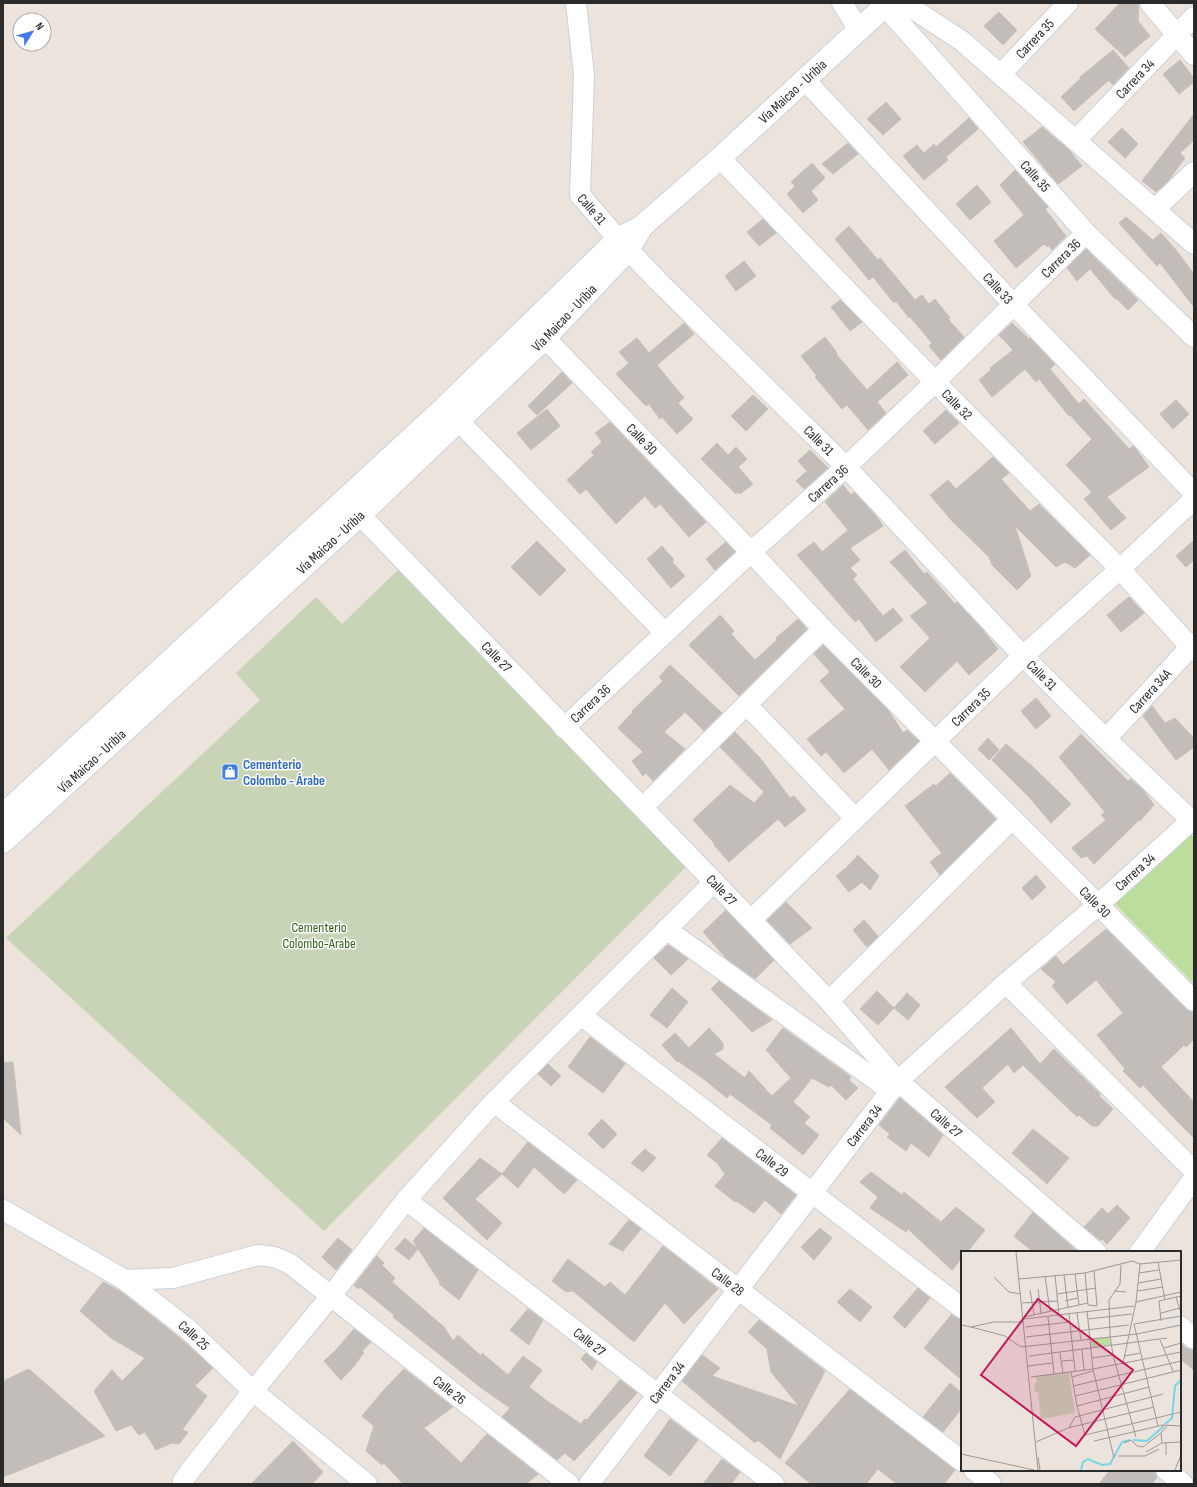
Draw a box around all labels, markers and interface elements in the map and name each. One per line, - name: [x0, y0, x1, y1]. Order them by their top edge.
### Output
- north arrow: [12, 12, 52, 52]
- street label: Carrera 35: [1012, 15, 1058, 62]
- text: N: [33, 20, 47, 33]
- street label: Carrera 34: [1112, 55, 1158, 102]
- street label: Vía Maicao - Uribia: [755, 56, 830, 127]
- street label: Calle 35: [1017, 157, 1054, 196]
- street label: Calle 31: [574, 190, 610, 229]
- street label: Carrera 36: [1038, 235, 1084, 281]
- street label: Calle 33: [979, 269, 1017, 308]
- street label: Vía Maicao - Uribia: [528, 281, 600, 355]
- street label: Calle 32: [938, 386, 976, 424]
- street label: Calle 30: [623, 420, 661, 458]
- street label: Calle 31: [800, 422, 837, 459]
- street label: Carrera 36: [804, 461, 852, 506]
- street label: Vía Maicao - Uribia: [293, 507, 368, 578]
- street label: Calle 27: [478, 638, 515, 676]
- street label: Calle 30: [847, 654, 885, 692]
- street label: Calle 31: [1023, 657, 1060, 694]
- street label: Carrera 34A: [1126, 665, 1176, 717]
- street label: Carrera 36: [567, 681, 614, 727]
- street label: Carrera 35: [948, 684, 994, 730]
- street label: Vía Maicao - Uribia: [54, 726, 129, 797]
- place label: Cementerio Colombo - Árabe: [243, 756, 325, 789]
- shop icon: Cementerio Colombo - Árabe: [220, 762, 240, 782]
- street label: Carrera 34: [1111, 849, 1159, 895]
- street label: Calle 27: [703, 871, 740, 910]
- street label: Calle 30: [1076, 883, 1114, 922]
- park label: Cementerio Colombo-Arabe: [282, 919, 356, 952]
- street label: Carrera 34: [843, 1101, 886, 1150]
- street label: Calle 27: [927, 1105, 966, 1142]
- street label: Calle 29: [752, 1145, 792, 1181]
- inset map: [961, 1251, 1181, 1471]
- street label: Calle 28: [708, 1264, 748, 1300]
- street label: Calle 25: [175, 1317, 213, 1354]
- street label: Calle 27: [570, 1324, 609, 1360]
- street label: Carrera 34: [646, 1358, 689, 1407]
- street label: Calle 26: [430, 1372, 469, 1408]

